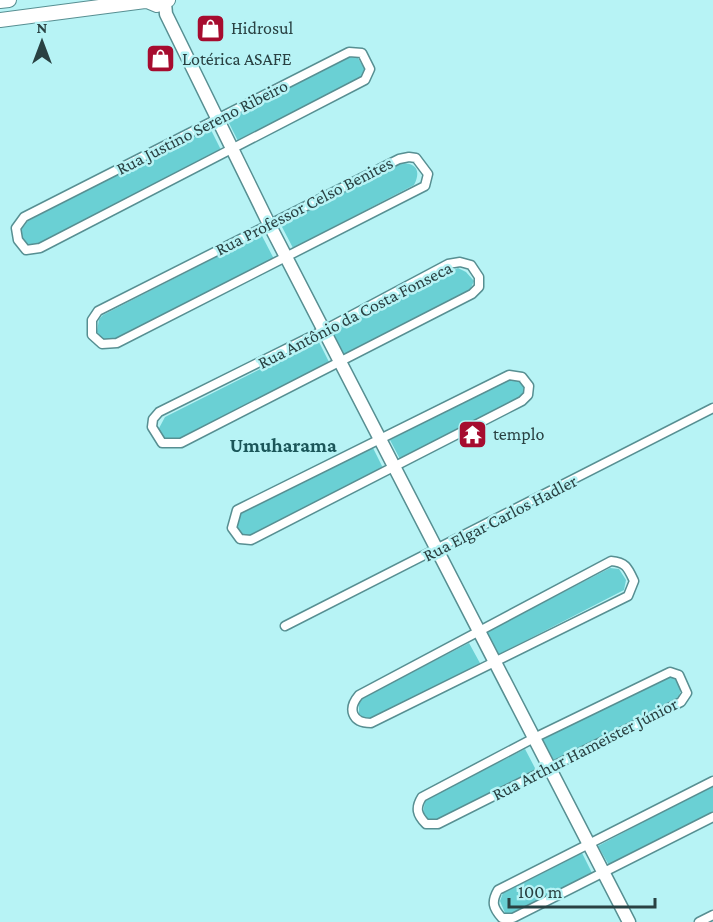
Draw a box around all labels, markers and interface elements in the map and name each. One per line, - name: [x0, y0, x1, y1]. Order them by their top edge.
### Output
- north arrow: [12, 12, 72, 72]
- shop icon: Hidrosul: [194, 12, 226, 44]
- place label: Hidrosul: [231, 18, 294, 38]
- text: N: [37, 19, 48, 36]
- shop icon: Lotérica ASAFE: [145, 43, 177, 75]
- place label: Lotérica ASAFE: [182, 49, 292, 69]
- street label: Rua Justino Sereno Ribeiro: [113, 75, 291, 179]
- street label: Rua Professor Celso Benites: [212, 152, 396, 260]
- street label: Rua Antônio da Costa Fonseca: [254, 257, 456, 373]
- temple icon: templo: [456, 418, 488, 450]
- place label: templo: [493, 424, 544, 444]
- district label: Umuharama: [229, 434, 337, 456]
- street label: Rua Elgar Carlos Hadler: [420, 470, 581, 566]
- street label: Rua Arthur Hameister Júnior: [489, 693, 681, 804]
- scale bar: [509, 871, 654, 909]
- text: 100 m: [518, 882, 563, 902]

